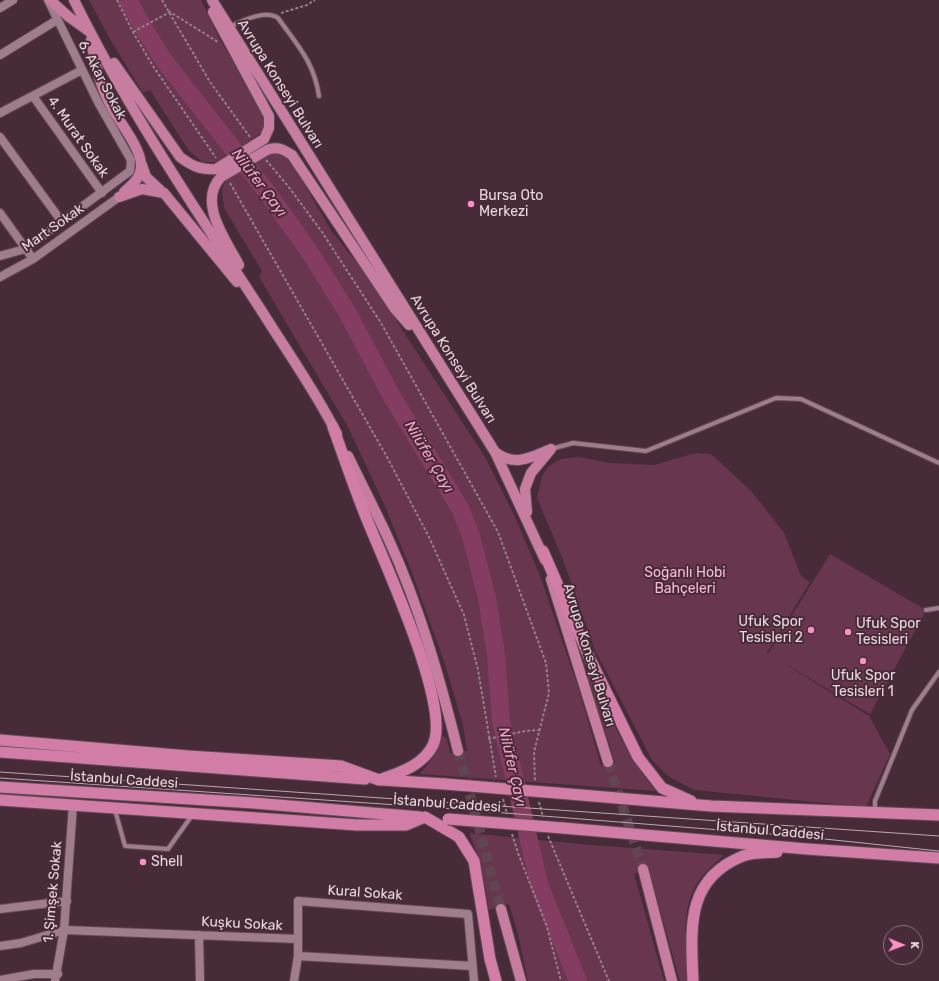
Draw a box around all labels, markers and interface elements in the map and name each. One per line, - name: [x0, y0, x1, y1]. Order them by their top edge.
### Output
- street label: Avrupa Konseyi Bulvarı: [233, 16, 327, 152]
- street label: 6. Akar Sokak: [74, 38, 130, 122]
- street label: 4. Murat Sokak: [44, 93, 112, 181]
- water label: Nilüfer Çayı: [227, 145, 291, 221]
- place label: Bursa Oto Merkezi: [479, 188, 543, 220]
- marker: Bursa Oto Merkezi: [466, 199, 476, 209]
- street label: Mart Sokak: [19, 201, 87, 255]
- street label: Avrupa Konseyi Bulvarı: [406, 291, 500, 427]
- water label: Nilüfer Çayı: [400, 418, 458, 496]
- park label: Soğanlı Hobi Bahçeleri: [644, 565, 726, 598]
- street label: Avrupa Konseyi Bulvarı: [559, 581, 619, 729]
- place label: Ufuk Spor Tesisleri 2: [738, 614, 803, 646]
- place label: Ufuk Spor Tesisleri: [856, 616, 921, 648]
- marker: Ufuk Spor Tesisleri 2: [806, 625, 816, 635]
- marker: Ufuk Spor Tesisleri: [843, 627, 853, 637]
- marker: Ufuk Spor Tesisleri 1: [858, 656, 868, 666]
- place label: Ufuk Spor Tesisleri 1: [831, 668, 895, 700]
- water label: Nilüfer Çayı: [494, 726, 530, 808]
- street label: İstanbul Caddesi: [69, 768, 179, 792]
- street label: İstanbul Caddesi: [392, 792, 502, 816]
- street label: İstanbul Caddesi: [715, 818, 825, 844]
- street label: 1. Şimşek Sokak: [40, 841, 66, 943]
- place label: Shell: [151, 854, 183, 870]
- marker: Shell: [138, 857, 148, 867]
- street label: Kural Sokak: [327, 882, 403, 904]
- street label: Kuşku Sokak: [201, 913, 283, 935]
- north arrow: [883, 925, 923, 965]
- text: K: [908, 941, 921, 949]

